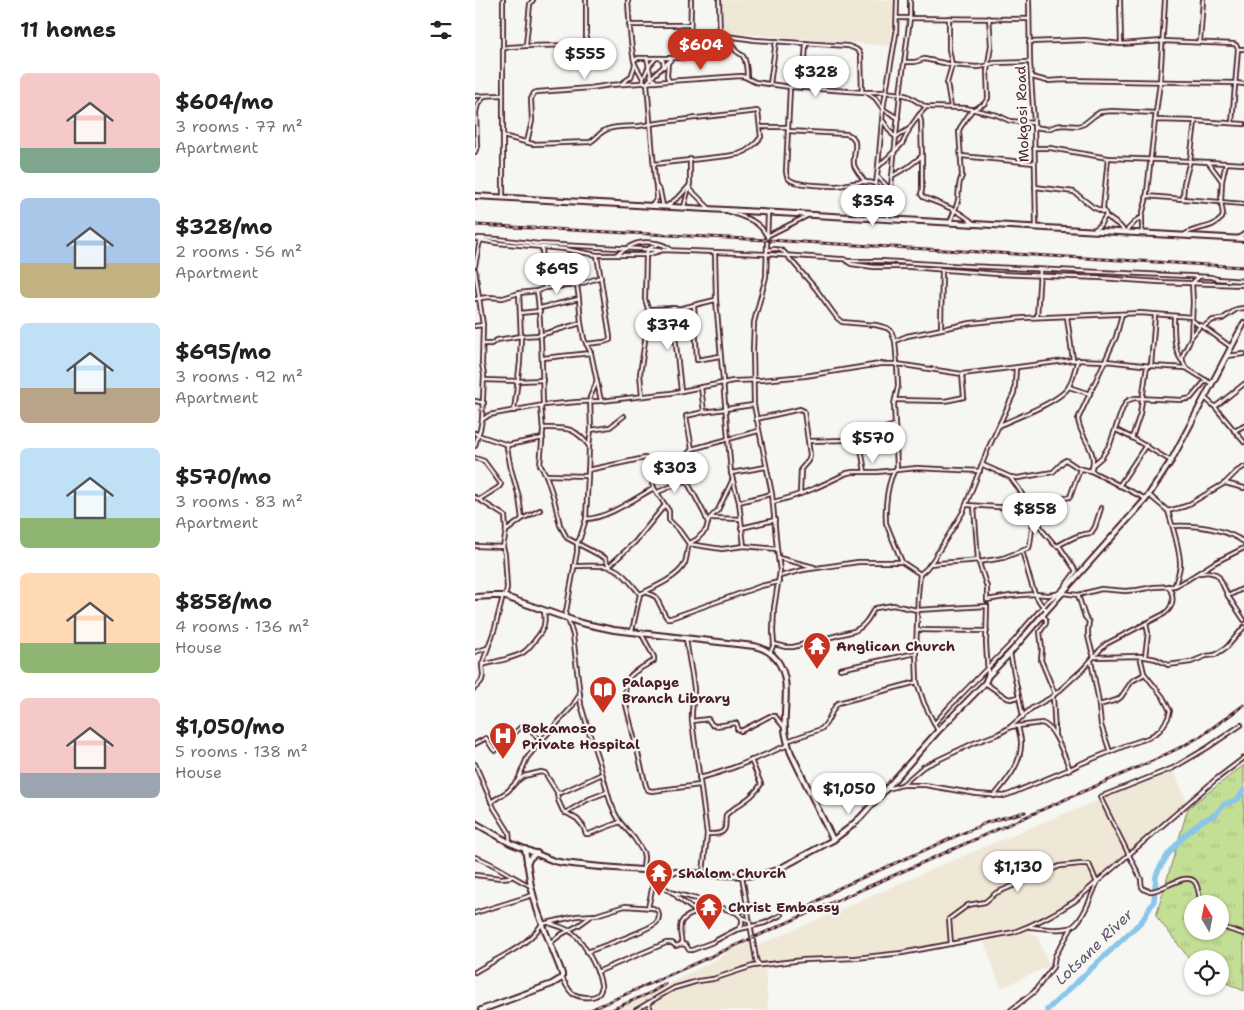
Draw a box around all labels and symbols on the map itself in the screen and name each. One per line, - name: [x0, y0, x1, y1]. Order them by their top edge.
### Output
- pin: $604: [671, 28, 731, 71]
- pin: $555: [555, 38, 615, 80]
- pin: $328: [786, 56, 846, 98]
- street label: Mokgosi Road: [1011, 65, 1033, 163]
- pin: $354: [843, 184, 903, 227]
- pin: $695: [527, 252, 587, 295]
- pin: $374: [638, 308, 698, 351]
- pin: $570: [843, 422, 903, 464]
- pin: $303: [645, 452, 705, 494]
- pin: $858: [1005, 492, 1065, 535]
- temple icon: Anglican Church: [802, 631, 832, 670]
- place label: Anglican Church: [836, 637, 955, 655]
- place label: Palapye Branch Library: [622, 673, 730, 707]
- library icon: Palapye Branch Library: [588, 675, 618, 714]
- place label: Bokamoso Private Hospital: [522, 719, 640, 753]
- hospital icon: Bokamoso Private Hospital: [488, 721, 518, 760]
- pin: $1,050: [808, 772, 890, 815]
- pin: $1,130: [977, 850, 1059, 893]
- temple icon: Shalom Church: [644, 858, 674, 897]
- place label: Shalom Church: [678, 864, 786, 882]
- temple icon: Christ Embassy: [694, 892, 724, 931]
- north arrow: [1184, 895, 1229, 940]
- place label: Christ Embassy: [728, 898, 840, 916]
- water label: Lotsane River: [1051, 904, 1138, 989]

